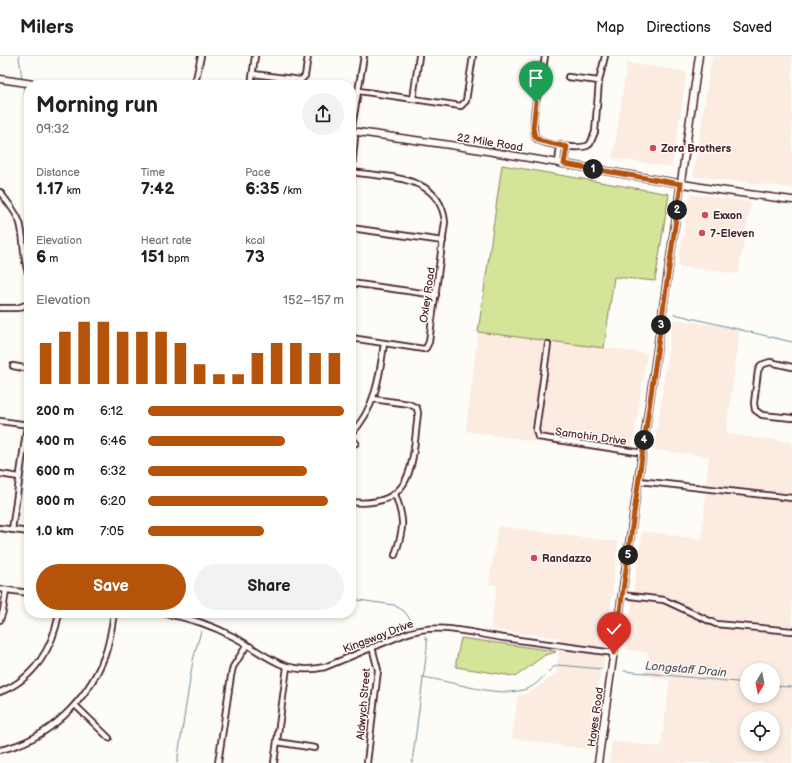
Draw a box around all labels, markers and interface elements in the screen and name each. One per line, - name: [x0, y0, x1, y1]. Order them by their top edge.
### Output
- text: Milers: [20, 16, 74, 39]
- text: Map: [596, 19, 624, 36]
- text: Directions: [646, 19, 711, 36]
- text: Saved: [733, 19, 772, 36]
- pin: [519, 61, 553, 102]
- icon: arrive: [525, 67, 547, 89]
- text: Morning run: [36, 92, 158, 119]
- button: share: [302, 93, 344, 135]
- text: 09:32: [36, 121, 69, 137]
- street label: 22 Mile Road: [456, 131, 524, 154]
- place label: Zora Brothers: [661, 142, 732, 155]
- marker: Zora Brothers: [648, 143, 658, 153]
- pin: 1: [583, 159, 603, 179]
- text: 1: [591, 162, 595, 175]
- text: Distance: [36, 166, 80, 179]
- text: Time: [141, 166, 165, 179]
- text: Pace: [245, 166, 270, 179]
- text: 1.17: [36, 179, 63, 199]
- text: 7:42: [141, 179, 174, 199]
- text: 6:35: [245, 179, 279, 199]
- text: km: [63, 184, 81, 197]
- text: /km: [279, 184, 302, 197]
- pin: 2: [667, 200, 687, 220]
- text: 2: [674, 203, 680, 216]
- place label: Exxon: [713, 209, 742, 222]
- marker: Exxon: [700, 210, 710, 220]
- place label: 7-Eleven: [710, 227, 754, 240]
- marker: 7-Eleven: [697, 228, 707, 238]
- text: Elevation: [36, 234, 82, 247]
- text: Heart rate: [141, 234, 191, 247]
- text: kcal: [245, 234, 265, 247]
- text: 6: [36, 247, 46, 267]
- text: 151: [141, 247, 165, 267]
- text: 73: [245, 247, 265, 267]
- text: m: [46, 252, 58, 265]
- text: bpm: [165, 252, 189, 265]
- street label: Oxley Road: [417, 266, 438, 324]
- text: Elevation: [36, 292, 90, 308]
- text: 152–157 m: [283, 292, 344, 308]
- pin: 3: [651, 315, 671, 335]
- text: 3: [658, 318, 664, 331]
- text: 200 m: [36, 403, 74, 419]
- text: 6:12: [100, 403, 123, 419]
- street label: Samohin Drive: [554, 425, 628, 448]
- pin: 4: [634, 430, 654, 450]
- text: 400 m: [36, 433, 74, 449]
- text: 6:46: [100, 433, 126, 449]
- text: 4: [641, 433, 647, 446]
- text: 600 m: [36, 463, 75, 479]
- text: 6:32: [100, 463, 126, 479]
- text: 800 m: [36, 493, 75, 509]
- text: 6:20: [100, 493, 126, 509]
- text: 1.0 km: [36, 523, 74, 539]
- text: 7:05: [100, 523, 124, 539]
- pin: 5: [618, 545, 638, 565]
- text: 5: [625, 548, 631, 561]
- place label: Randazzo: [542, 552, 592, 565]
- marker: Randazzo: [529, 553, 539, 563]
- button: Save: [36, 564, 186, 610]
- button: Share: [194, 564, 344, 610]
- pin: [597, 612, 631, 653]
- street label: Kingsway Drive: [341, 617, 416, 656]
- icon: check: [603, 618, 625, 640]
- water label: Longstaff Drain: [644, 658, 728, 681]
- north arrow: [740, 663, 780, 703]
- map controls: [740, 663, 780, 751]
- street label: Aldwych Street: [354, 667, 373, 741]
- street label: Hayes Road: [585, 686, 606, 748]
- button: locate: [740, 711, 780, 751]

